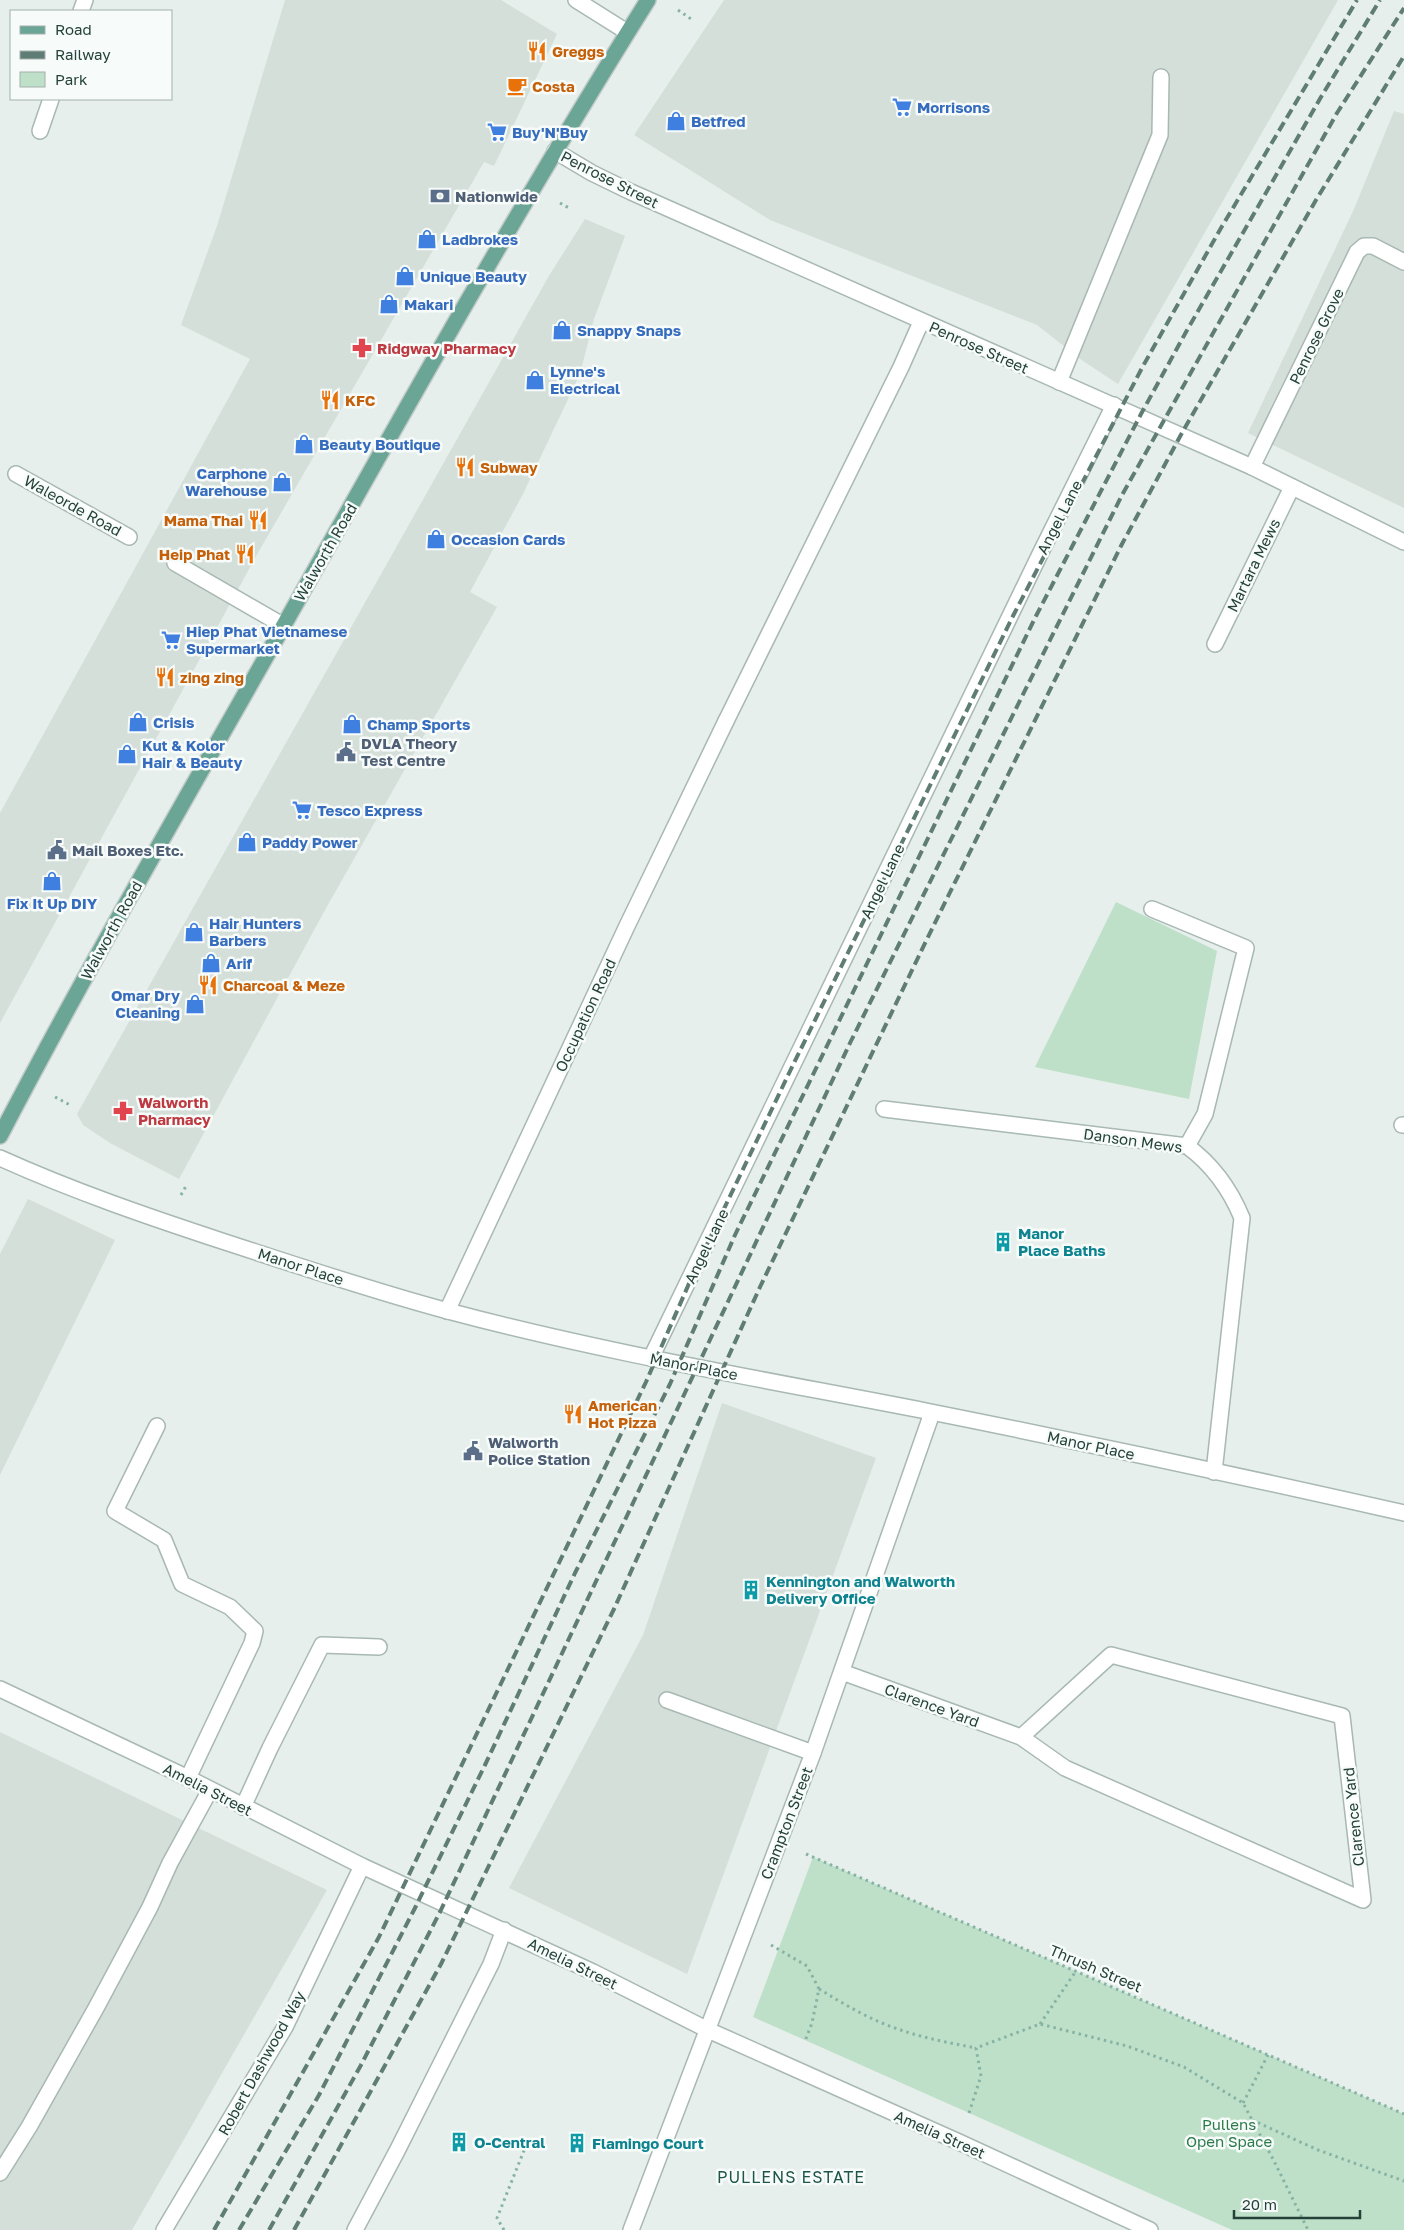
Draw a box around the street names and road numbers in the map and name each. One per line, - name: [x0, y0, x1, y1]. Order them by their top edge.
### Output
- street label: Penrose Street: [558, 147, 662, 211]
- street label: Penrose Grove: [1285, 285, 1347, 387]
- street label: Penrose Street: [926, 317, 1032, 377]
- street label: Waleorde Road: [21, 471, 125, 539]
- street label: Angel Lane: [1033, 477, 1086, 557]
- street label: Walworth Road: [290, 500, 360, 604]
- street label: Martara Mews: [1223, 515, 1283, 615]
- street label: Angel Lane: [856, 840, 908, 921]
- street label: Walworth Road: [77, 878, 145, 982]
- street label: Occupation Road: [551, 956, 619, 1074]
- street label: Danson Mews: [1082, 1124, 1184, 1156]
- street label: Angel Lane: [680, 1205, 732, 1286]
- street label: Manor Place: [256, 1244, 346, 1288]
- street label: Manor Place: [649, 1349, 740, 1383]
- street label: Manor Place: [1046, 1427, 1137, 1463]
- street label: Clarence Yard: [882, 1680, 982, 1730]
- street label: Amelia Street: [160, 1759, 256, 1819]
- street label: Crampton Street: [756, 1764, 816, 1882]
- street label: Clarence Yard: [1339, 1767, 1367, 1867]
- street label: Amelia Street: [525, 1934, 621, 1992]
- street label: Thrush Street: [1047, 1940, 1145, 1996]
- street label: Robert Dashwood Way: [214, 1987, 308, 2138]
- street label: Amelia Street: [892, 2106, 988, 2162]

